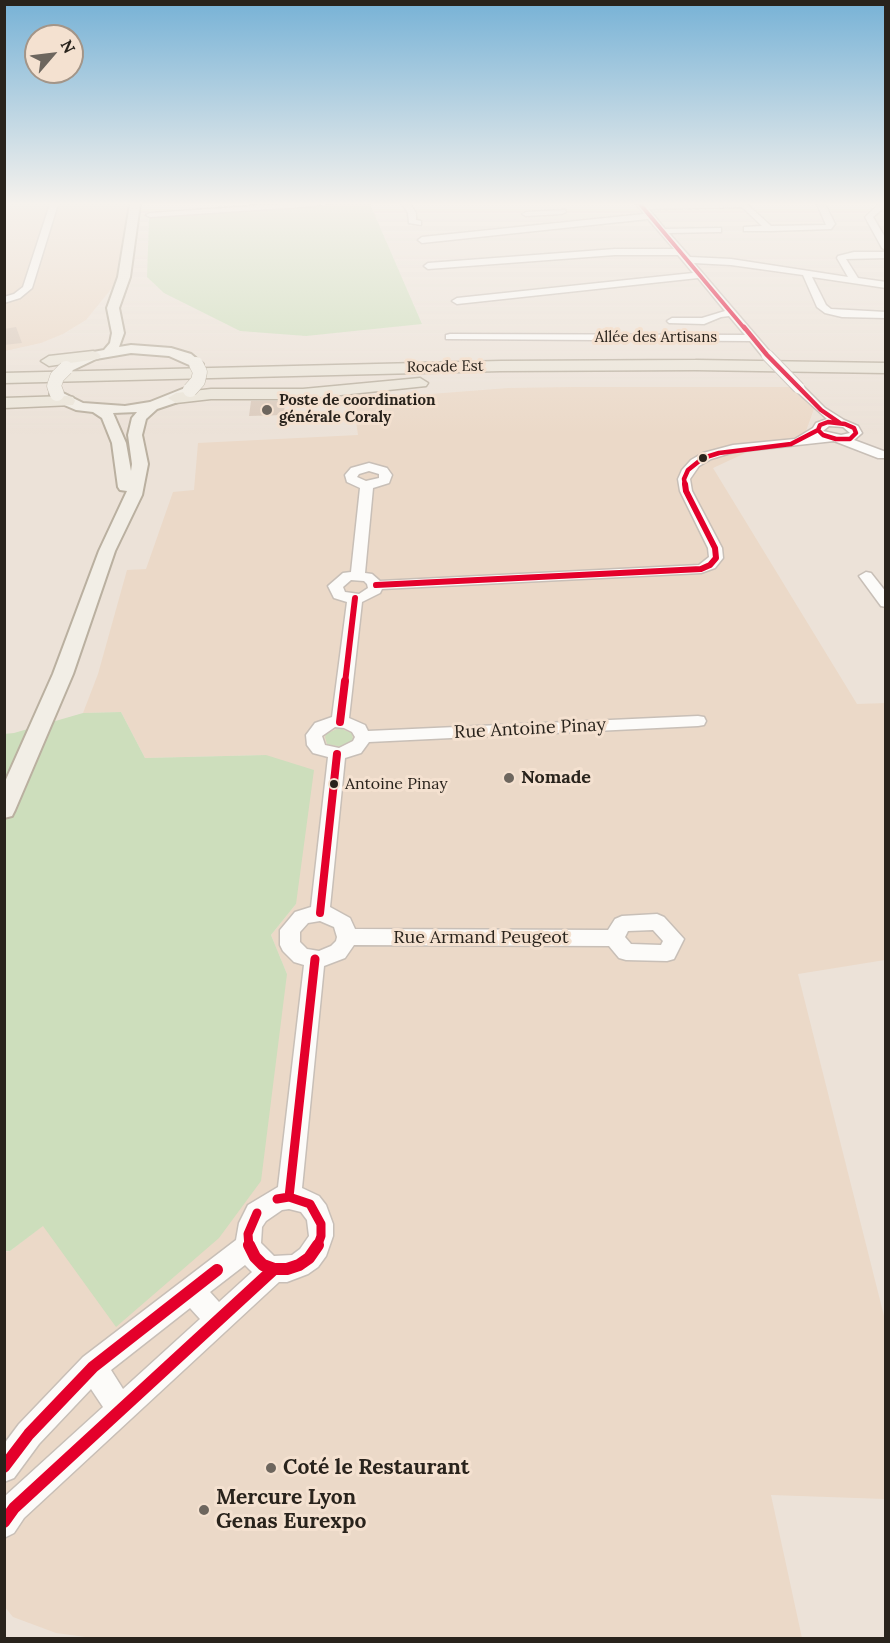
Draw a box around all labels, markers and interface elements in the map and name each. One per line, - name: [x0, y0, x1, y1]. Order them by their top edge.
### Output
- north arrow: [24, 24, 84, 84]
- text: N: [56, 36, 80, 57]
- street label: Allée des Artisans: [595, 329, 717, 347]
- street label: Rocade Est: [406, 357, 484, 377]
- place label: Poste de coordination générale Coraly: [279, 392, 435, 427]
- marker: Poste de coordination générale Coraly: [260, 403, 274, 417]
- unlabelled marker: [697, 452, 709, 464]
- street label: Rue Antoine Pinay: [454, 714, 606, 744]
- place label: Nomade: [521, 767, 591, 789]
- marker: Nomade: [502, 771, 516, 785]
- place label: Antoine Pinay: [345, 774, 448, 794]
- marker: Antoine Pinay: [328, 778, 340, 790]
- street label: Rue Armand Peugeot: [393, 927, 569, 949]
- place label: Coté le Restaurant: [283, 1455, 469, 1481]
- marker: Coté le Restaurant: [264, 1461, 278, 1475]
- place label: Mercure Lyon Genas Eurexpo: [216, 1485, 366, 1535]
- marker: Mercure Lyon Genas Eurexpo: [197, 1503, 211, 1517]

